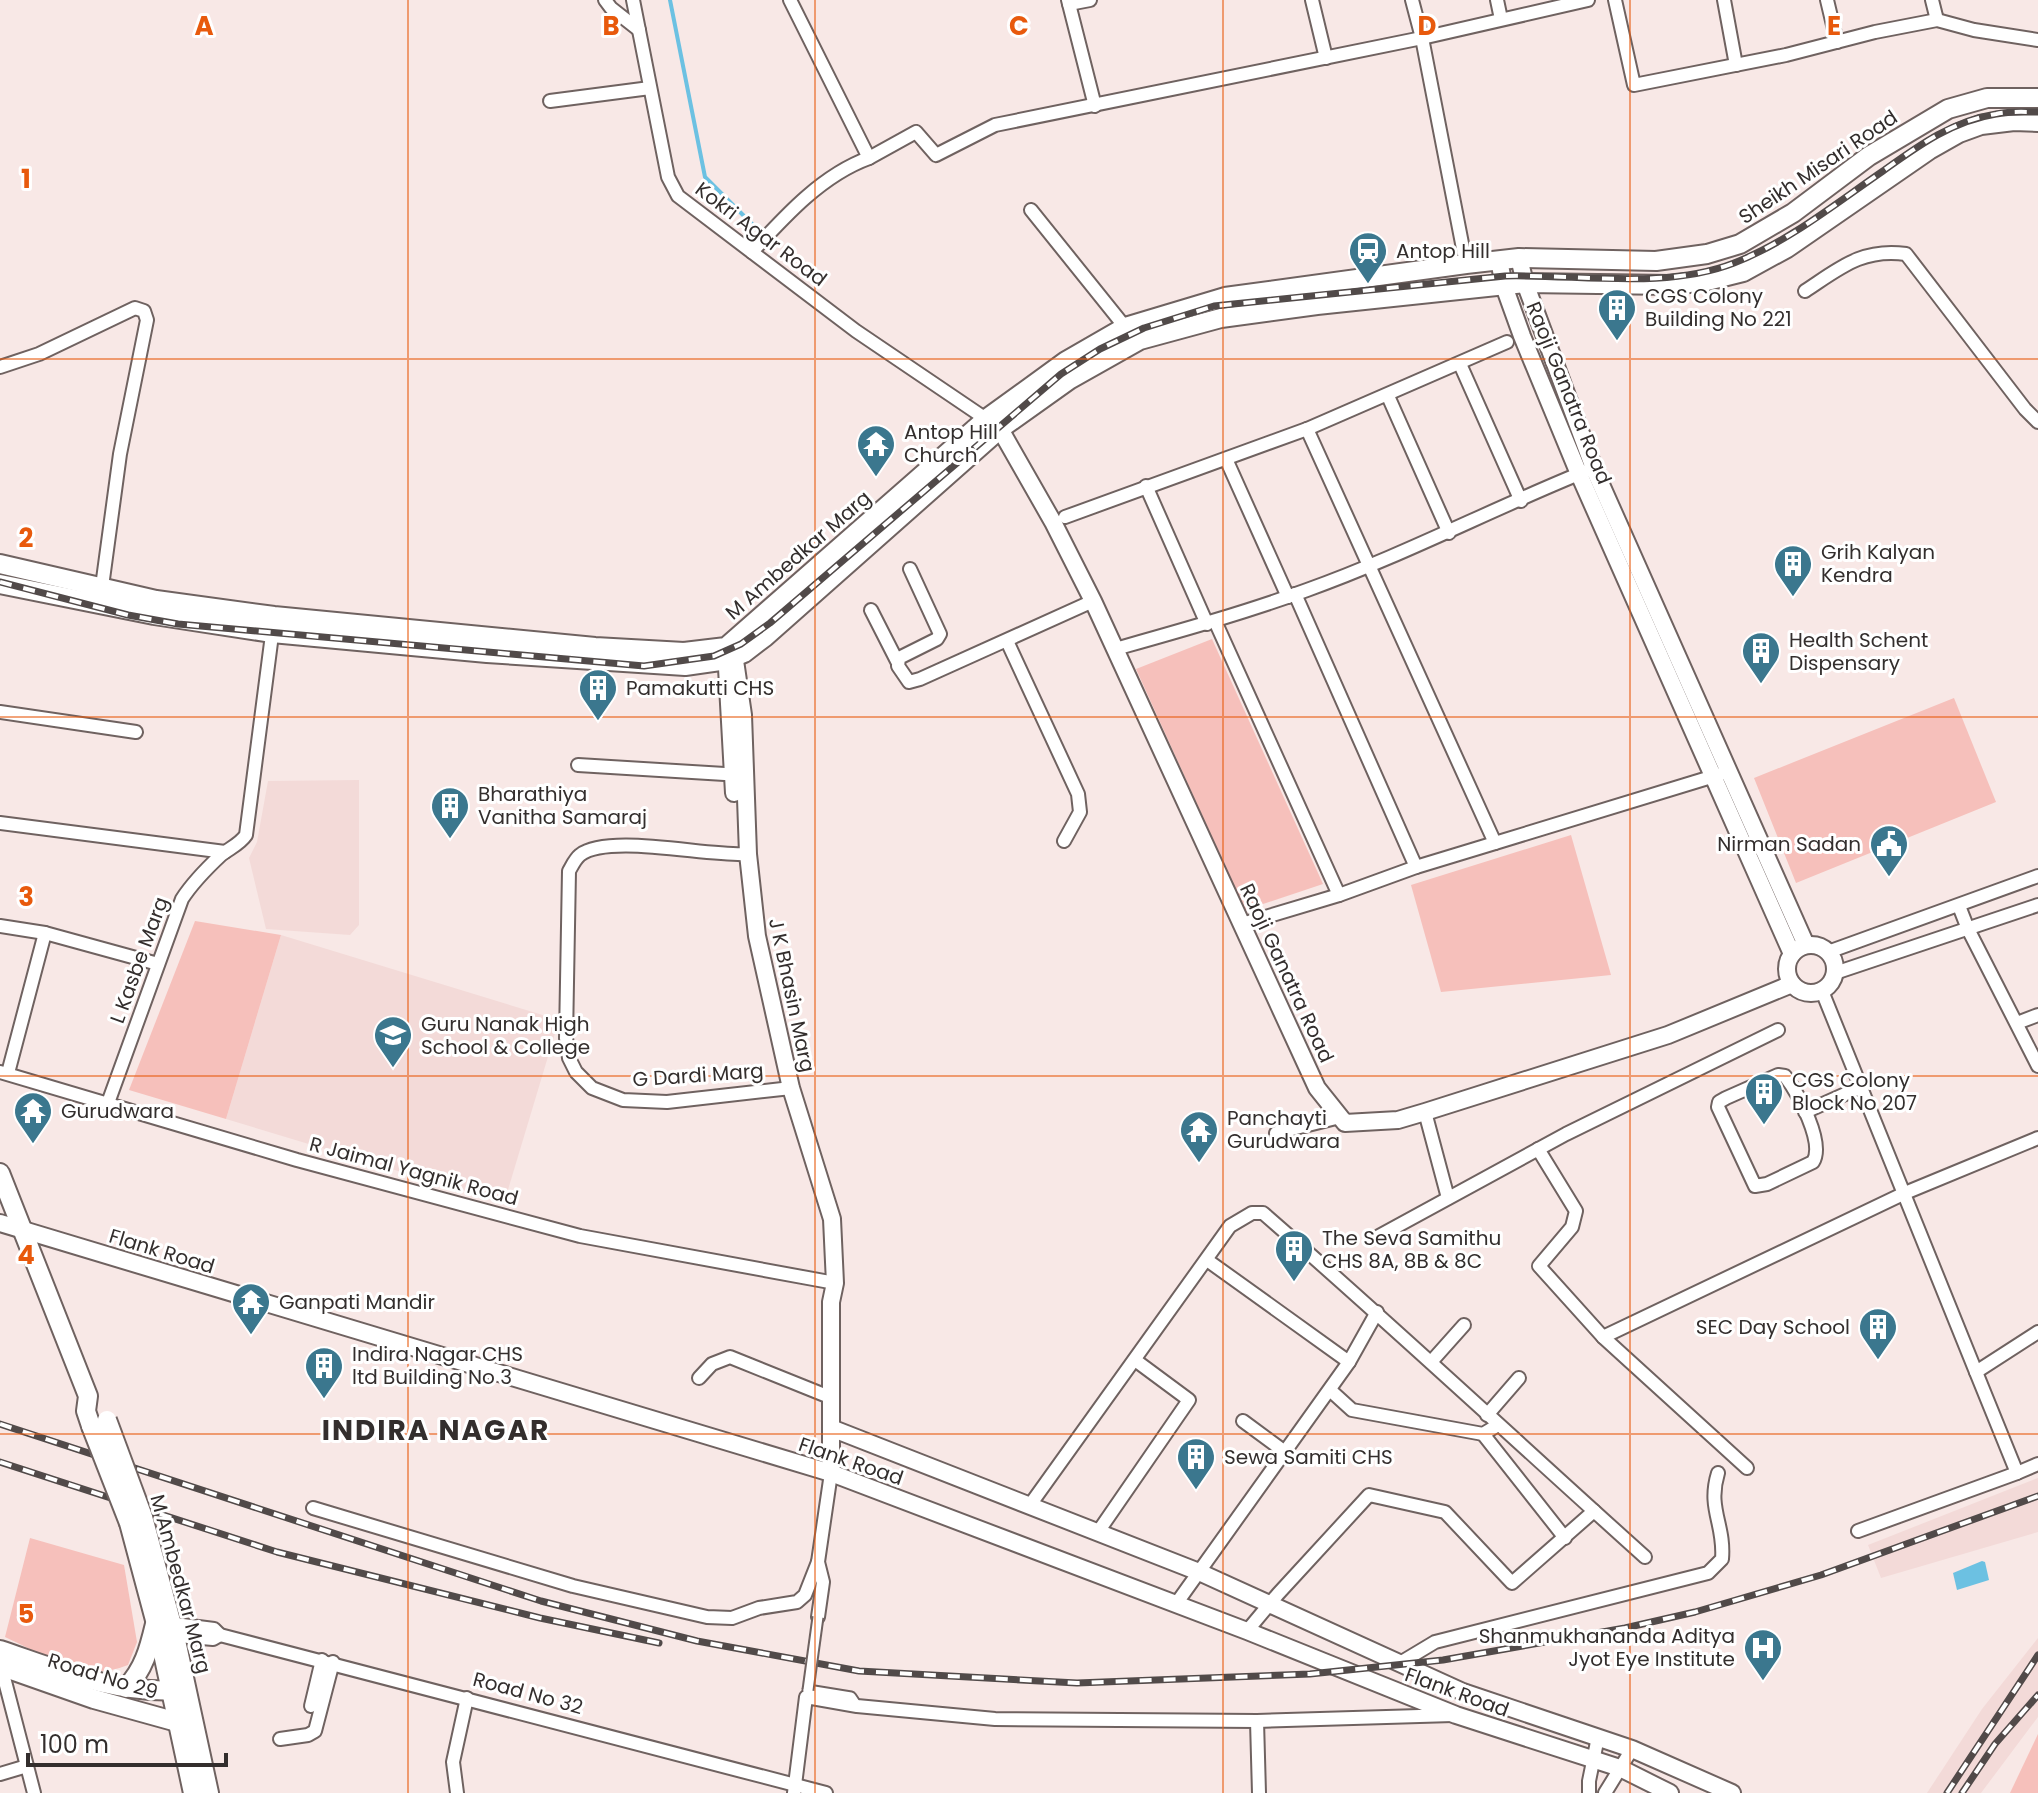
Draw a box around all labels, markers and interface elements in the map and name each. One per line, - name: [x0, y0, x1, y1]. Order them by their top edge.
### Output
- text: A: [194, 8, 214, 44]
- text: B: [602, 8, 620, 44]
- text: C: [1009, 8, 1029, 44]
- text: D: [1418, 8, 1437, 44]
- text: E: [1827, 8, 1841, 44]
- street label: Sheikh Misari Road: [1733, 103, 1903, 231]
- text: 1: [21, 161, 31, 197]
- street label: Kokri Agar Road: [689, 175, 833, 293]
- station icon: Antop Hill: [1347, 230, 1389, 285]
- place label: Antop Hill: [1396, 237, 1490, 265]
- place label: CGS Colony Building No 221: [1645, 282, 1792, 333]
- building icon: CGS Colony Building No 221: [1596, 287, 1638, 342]
- street label: Raoji Ganatra Road: [1520, 297, 1618, 489]
- place label: Antop Hill Church: [904, 418, 998, 469]
- temple icon: Antop Hill Church: [855, 423, 897, 478]
- street label: M Ambedkar Marg: [719, 484, 877, 626]
- text: 2: [19, 520, 34, 556]
- place label: Grih Kalyan Kendra: [1821, 538, 1935, 589]
- building icon: Grih Kalyan Kendra: [1772, 543, 1814, 598]
- place label: Health Schent Dispensary: [1789, 626, 1928, 677]
- building icon: Health Schent Dispensary: [1740, 630, 1782, 685]
- building icon: Pamakutti CHS: [577, 667, 619, 722]
- place label: Pamakutti CHS: [626, 674, 774, 702]
- place label: Bharathiya Vanitha Samaraj: [478, 780, 647, 831]
- building icon: Bharathiya Vanitha Samaraj: [429, 785, 471, 840]
- public building icon: Nirman Sadan: [1868, 823, 1910, 878]
- place label: Nirman Sadan: [1717, 830, 1861, 858]
- text: 3: [18, 879, 34, 915]
- street label: Raoji Ganatra Road: [1233, 879, 1341, 1067]
- street label: L Kasbe Marg: [103, 893, 175, 1027]
- street label: J K Bhasin Marg: [762, 915, 822, 1075]
- place label: Guru Nanak High School & College: [421, 1010, 590, 1061]
- school or university icon: Guru Nanak High School & College: [372, 1014, 414, 1069]
- street label: G Dardi Marg: [631, 1056, 765, 1094]
- place label: CGS Colony Block No 207: [1792, 1066, 1917, 1117]
- building icon: CGS Colony Block No 207: [1743, 1071, 1785, 1126]
- temple icon: Gurudwara: [12, 1090, 54, 1145]
- place label: Gurudwara: [61, 1097, 174, 1125]
- place label: Panchayti Gurudwara: [1227, 1104, 1340, 1155]
- temple icon: Panchayti Gurudwara: [1178, 1109, 1220, 1164]
- street label: R Jaimal Yagnik Road: [307, 1130, 521, 1212]
- street label: Flank Road: [106, 1222, 218, 1280]
- place label: The Seva Samithu CHS 8A, 8B & 8C: [1322, 1224, 1501, 1275]
- building icon: The Seva Samithu CHS 8A, 8B & 8C: [1273, 1228, 1315, 1283]
- text: 4: [17, 1237, 35, 1273]
- temple icon: Ganpati Mandir: [230, 1281, 272, 1336]
- place label: Ganpati Mandir: [279, 1288, 435, 1316]
- building icon: SEC Day School: [1857, 1306, 1899, 1361]
- place label: SEC Day School: [1696, 1313, 1850, 1341]
- place label: Indira Nagar CHS ltd Building No 3: [352, 1340, 523, 1391]
- building icon: Indira Nagar CHS ltd Building No 3: [303, 1345, 345, 1400]
- district label: INDIRA NAGAR: [322, 1411, 550, 1450]
- street label: Flank Road: [795, 1430, 907, 1492]
- building icon: Sewa Samiti CHS: [1175, 1436, 1217, 1491]
- place label: Sewa Samiti CHS: [1224, 1443, 1393, 1471]
- street label: M Ambedkar Marg: [144, 1491, 218, 1677]
- text: 5: [18, 1596, 34, 1632]
- place label: Shanmukhananda Aditya Jyot Eye Institute: [1479, 1622, 1735, 1673]
- hospital icon: Shanmukhananda Aditya Jyot Eye Institute: [1742, 1627, 1784, 1682]
- street label: Road No 29: [45, 1646, 161, 1706]
- street label: Flank Road: [1401, 1660, 1513, 1724]
- street label: Road No 32: [470, 1665, 586, 1721]
- scale bar: [28, 1717, 226, 1767]
- text: 100 m: [40, 1728, 109, 1761]

